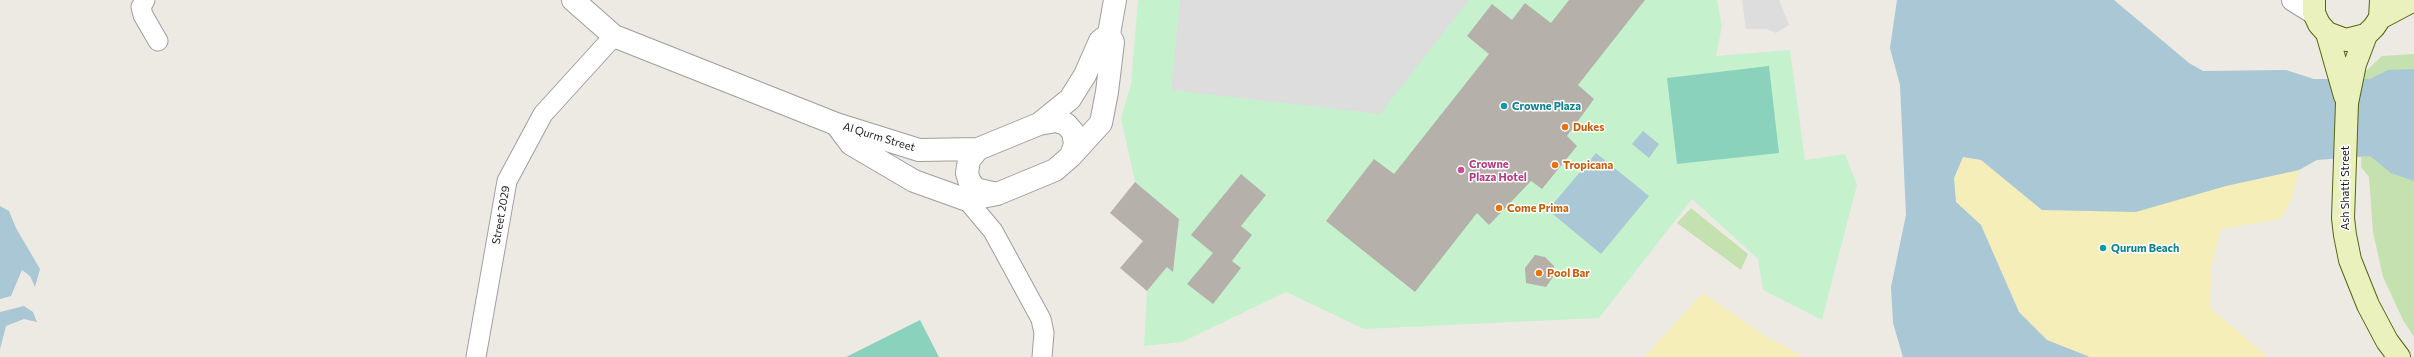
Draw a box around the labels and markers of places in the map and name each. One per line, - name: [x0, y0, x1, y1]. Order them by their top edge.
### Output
- place label: Crowne Plaza: [1512, 99, 1581, 113]
- marker: Crowne Plaza: [1499, 101, 1509, 111]
- place label: Dukes: [1573, 120, 1604, 134]
- marker: Dukes: [1560, 122, 1570, 132]
- place label: Crowne Plaza Hotel: [1469, 157, 1527, 183]
- place label: Tropicana: [1563, 158, 1613, 172]
- marker: Tropicana: [1550, 160, 1560, 170]
- marker: Crowne Plaza Hotel: [1456, 165, 1466, 175]
- place label: Come Prima: [1507, 201, 1569, 215]
- marker: Come Prima: [1494, 203, 1504, 213]
- place label: Qurum Beach: [2111, 241, 2179, 255]
- marker: Qurum Beach: [2098, 243, 2108, 253]
- place label: Pool Bar: [1547, 266, 1590, 280]
- marker: Pool Bar: [1534, 268, 1544, 278]

